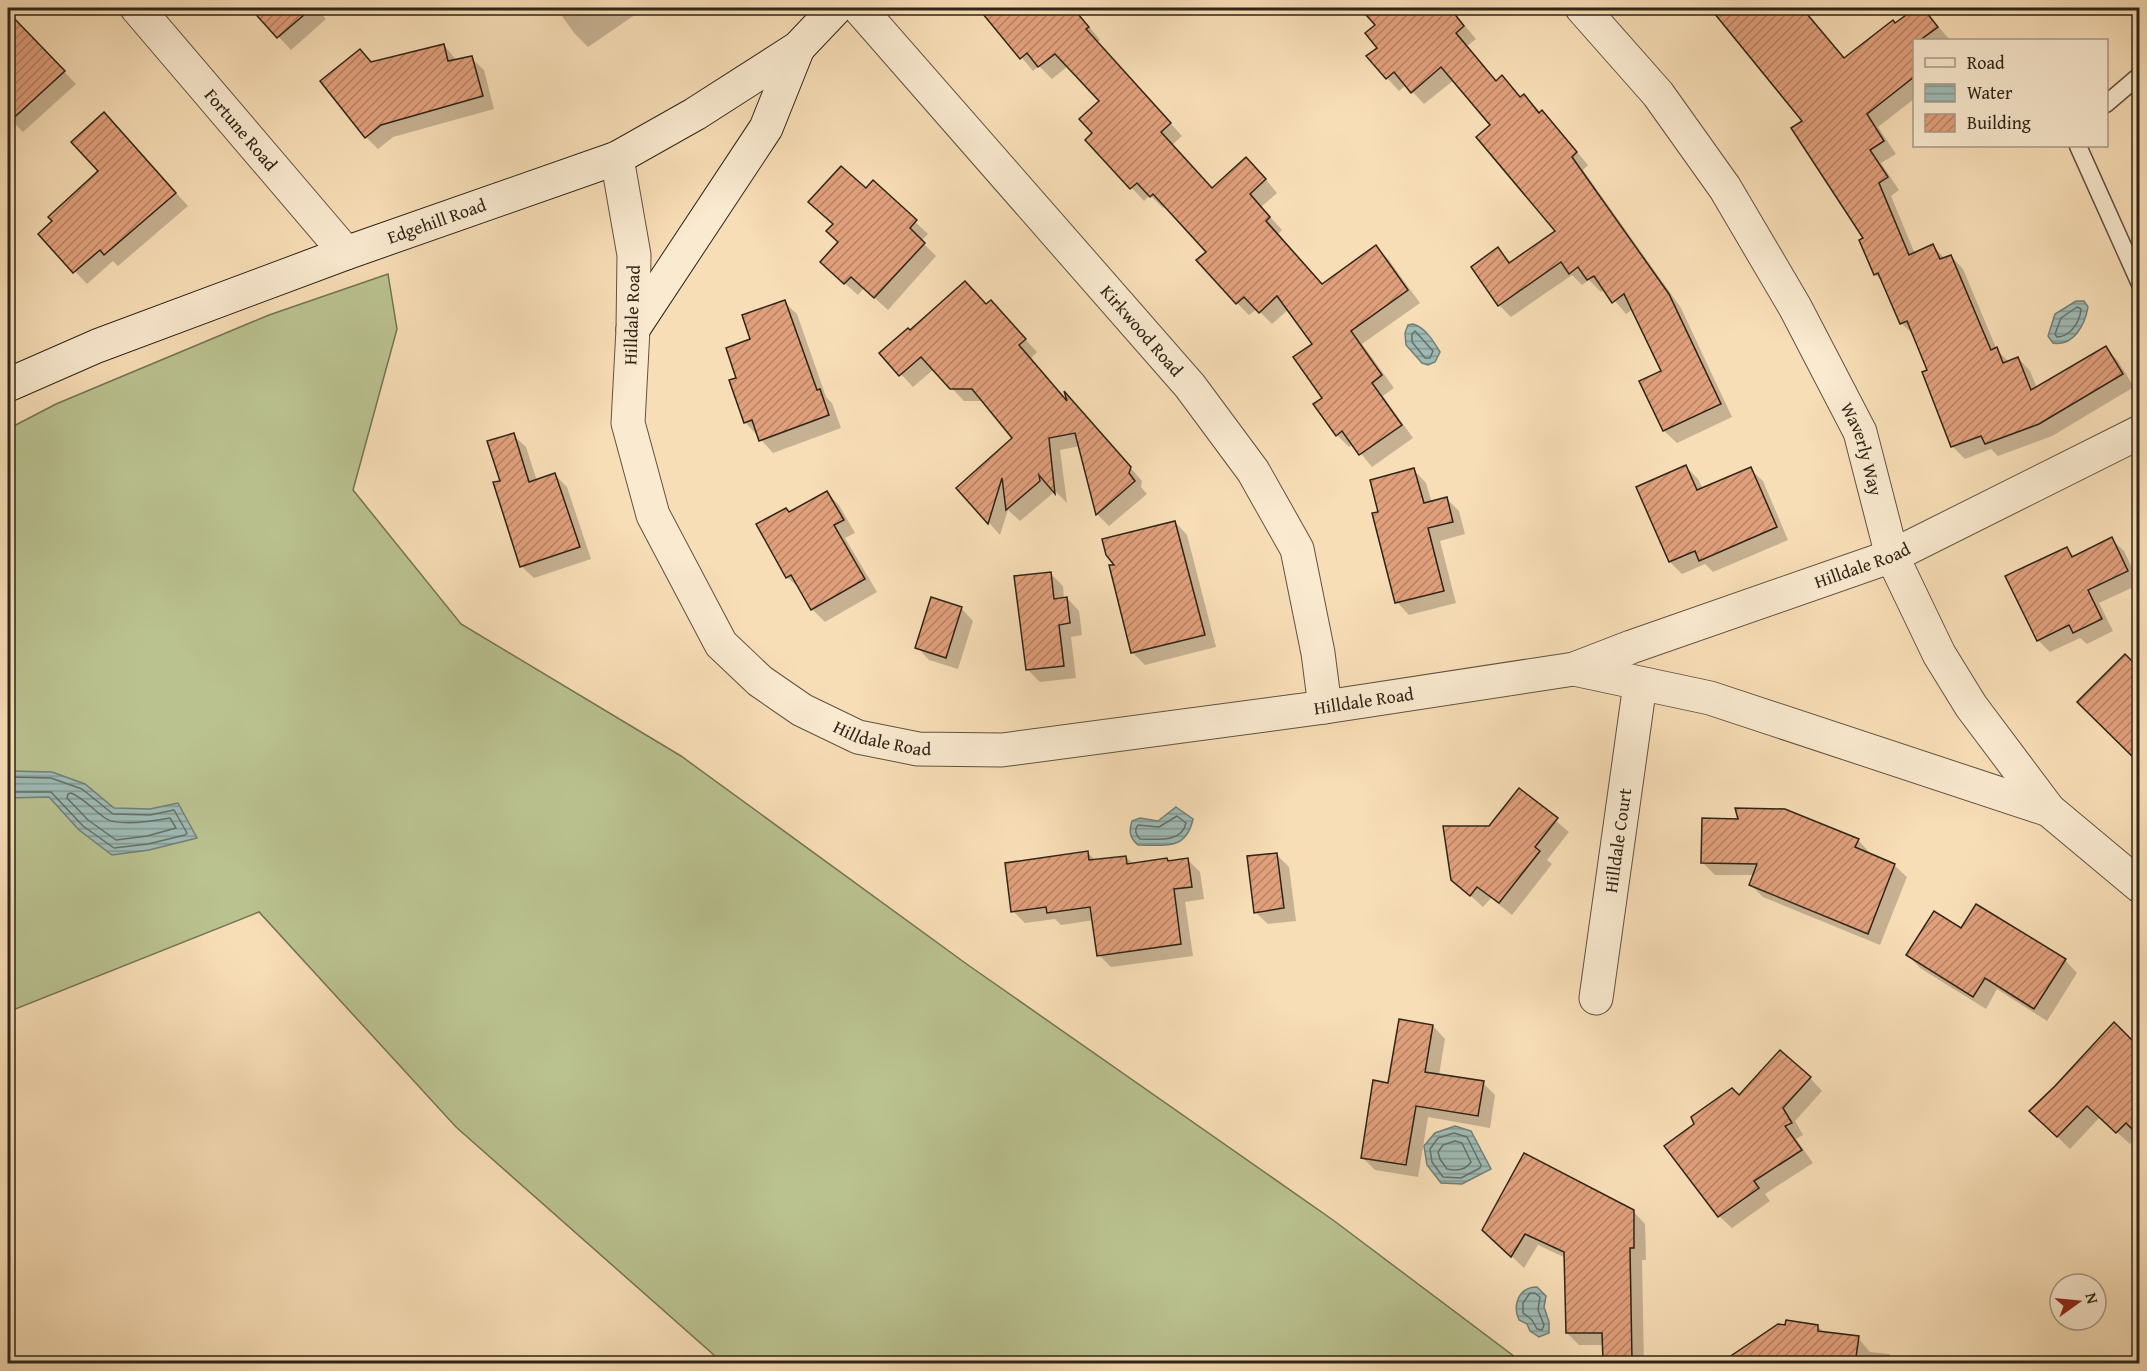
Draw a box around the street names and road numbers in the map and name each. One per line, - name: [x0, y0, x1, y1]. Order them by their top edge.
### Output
- street label: Fortune Road: [198, 82, 285, 177]
- street label: Edgehill Road: [383, 191, 490, 251]
- street label: Hilldale Road: [616, 264, 647, 366]
- street label: Kirkwood Road: [1094, 278, 1190, 383]
- street label: Waverly Way: [1834, 397, 1890, 499]
- street label: Hilldale Road: [1811, 535, 1915, 595]
- street label: Hilldale Road: [1312, 680, 1416, 721]
- street label: Hilldale Road: [829, 713, 932, 763]
- street label: Hilldale Court: [1597, 786, 1638, 894]

